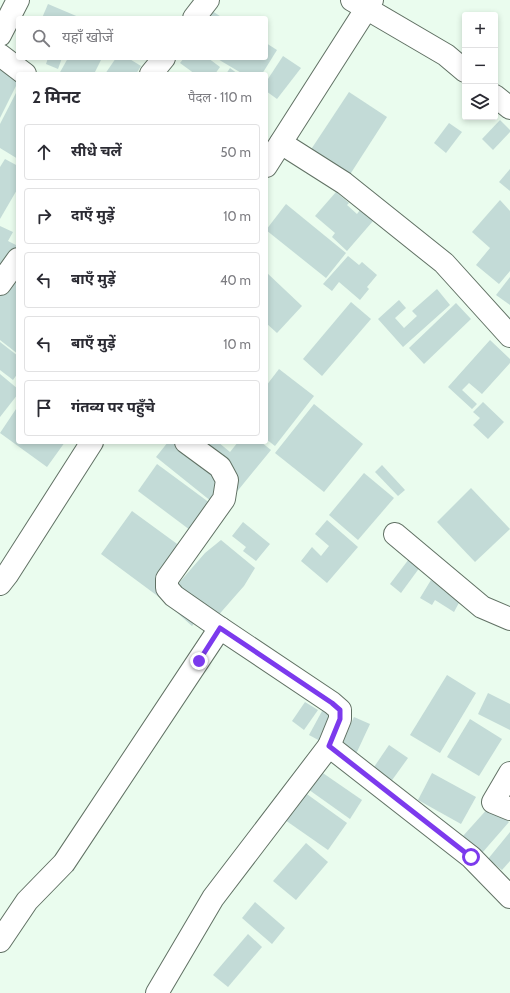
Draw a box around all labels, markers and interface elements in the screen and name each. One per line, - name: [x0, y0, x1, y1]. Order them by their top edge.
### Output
- map controls: [462, 12, 498, 120]
- button: +: [462, 12, 498, 48]
- search box: [16, 16, 268, 60]
- icon: search: [30, 27, 52, 49]
- text: यहाँ खोजें: [62, 28, 113, 46]
- button: −: [462, 48, 498, 84]
- button: layers: [462, 84, 498, 120]
- text: 2 मिनट: [32, 87, 81, 107]
- text: पैदल · 110 m: [188, 89, 252, 105]
- icon: ahead: [33, 141, 55, 163]
- text: सीधे चलें: [71, 142, 122, 160]
- text: 50 m: [221, 144, 251, 160]
- icon: right: [33, 205, 55, 227]
- text: दाएँ मुड़ें: [71, 206, 115, 224]
- text: 10 m: [223, 208, 251, 224]
- icon: left: [33, 269, 55, 291]
- text: बाएँ मुड़ें: [71, 270, 116, 288]
- text: 40 m: [220, 272, 251, 288]
- icon: left: [33, 333, 55, 355]
- text: बाएँ मुड़ें: [71, 334, 116, 352]
- text: 10 m: [223, 336, 251, 352]
- icon: arrive: [33, 397, 55, 419]
- text: गंतव्य पर पहुँचे: [71, 398, 155, 416]
- route end: [190, 652, 208, 670]
- route start: [462, 848, 480, 866]

